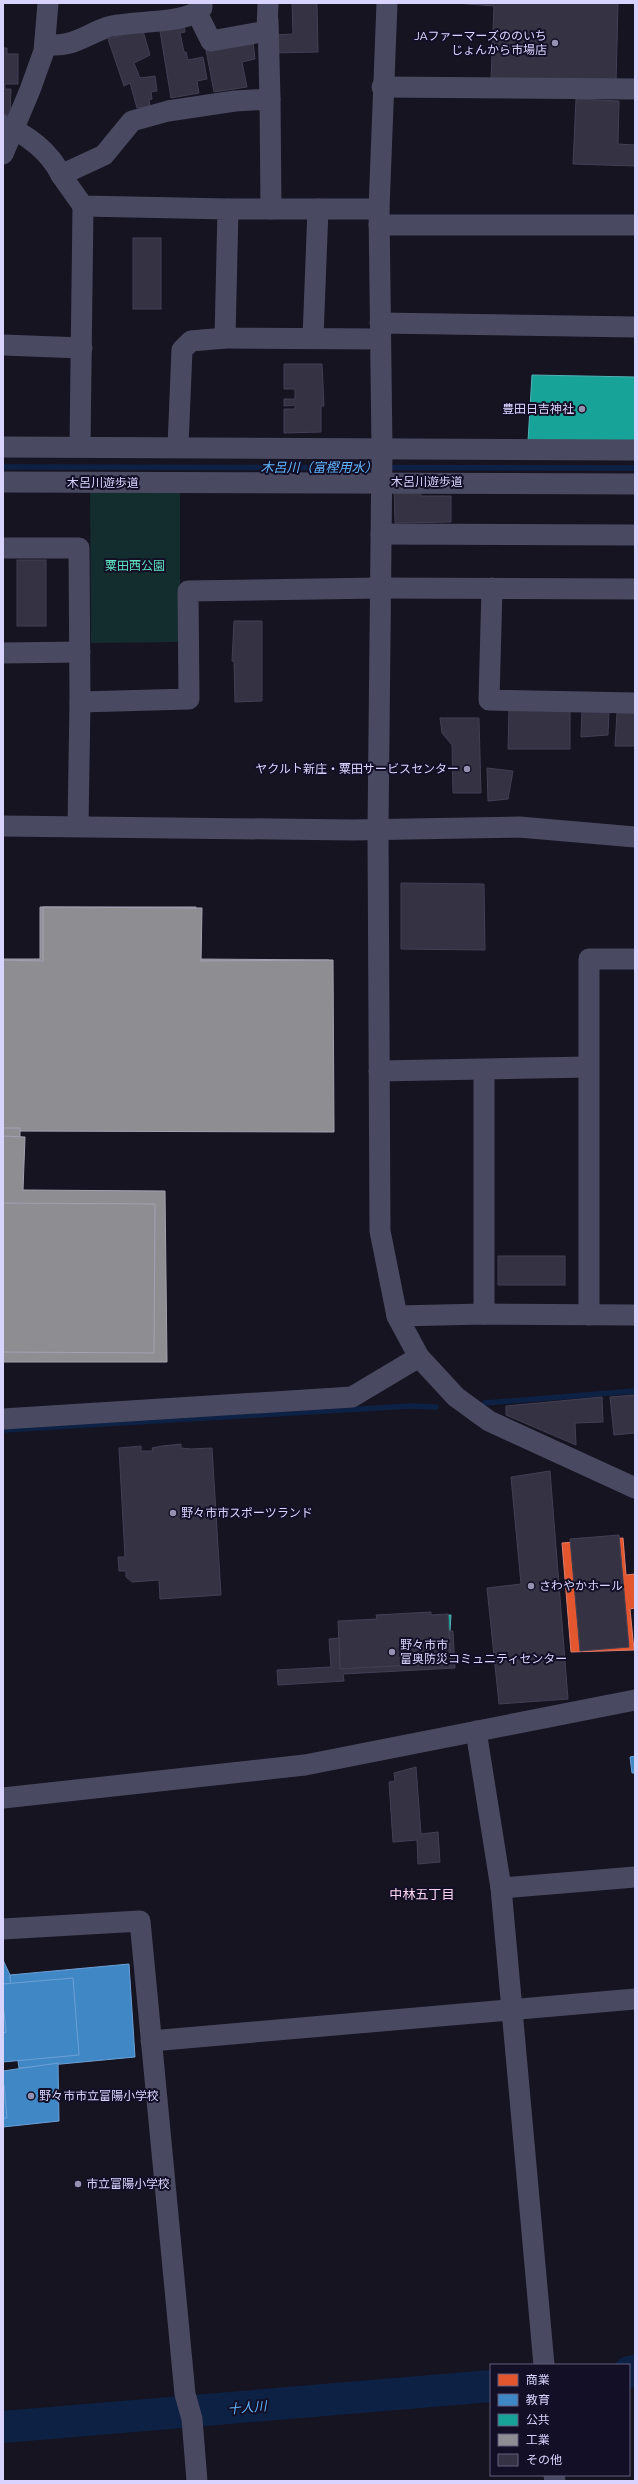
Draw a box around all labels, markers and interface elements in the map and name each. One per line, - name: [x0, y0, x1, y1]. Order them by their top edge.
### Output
- place label: JAファーマーズののいち じょんから市場店: [414, 29, 547, 56]
- marker: JAファーマーズののいち じょんから市場店: [550, 38, 560, 48]
- place label: 豊田日吉神社: [502, 402, 574, 415]
- marker: 豊田日吉神社: [577, 404, 587, 414]
- water label: 木呂川（富樫用水）: [260, 460, 378, 474]
- street label: 木呂川遊歩道: [391, 475, 463, 488]
- street label: 木呂川遊歩道: [67, 476, 139, 489]
- park label: 粟田西公園: [105, 559, 165, 572]
- place label: ヤクルト新庄・粟田サービスセンター: [255, 762, 459, 775]
- marker: ヤクルト新庄・粟田サービスセンター: [462, 764, 472, 774]
- place label: 野々市市スポーツランド: [181, 1506, 313, 1519]
- marker: 野々市市スポーツランド: [168, 1508, 178, 1518]
- place label: さわやかホール: [539, 1579, 623, 1592]
- marker: さわやかホール: [526, 1581, 536, 1591]
- place label: 野々市市 富奥防災コミュニティセンター: [400, 1638, 567, 1665]
- marker: 野々市市 富奥防災コミュニティセンター: [387, 1647, 397, 1657]
- district label: 中林五丁目: [389, 1887, 455, 1901]
- place label: 野々市市立富陽小学校: [39, 2089, 159, 2102]
- marker: 野々市市立富陽小学校: [26, 2091, 36, 2101]
- place label: 市立富陽小学校: [86, 2177, 170, 2190]
- marker: 市立富陽小学校: [73, 2179, 83, 2189]
- legend: [490, 2364, 630, 2476]
- text: 商業: [526, 2373, 550, 2386]
- text: 教育: [526, 2393, 550, 2406]
- water label: 十人川: [227, 2398, 269, 2416]
- text: 公共: [526, 2413, 550, 2426]
- text: 工業: [526, 2433, 550, 2446]
- text: その他: [526, 2453, 562, 2466]

